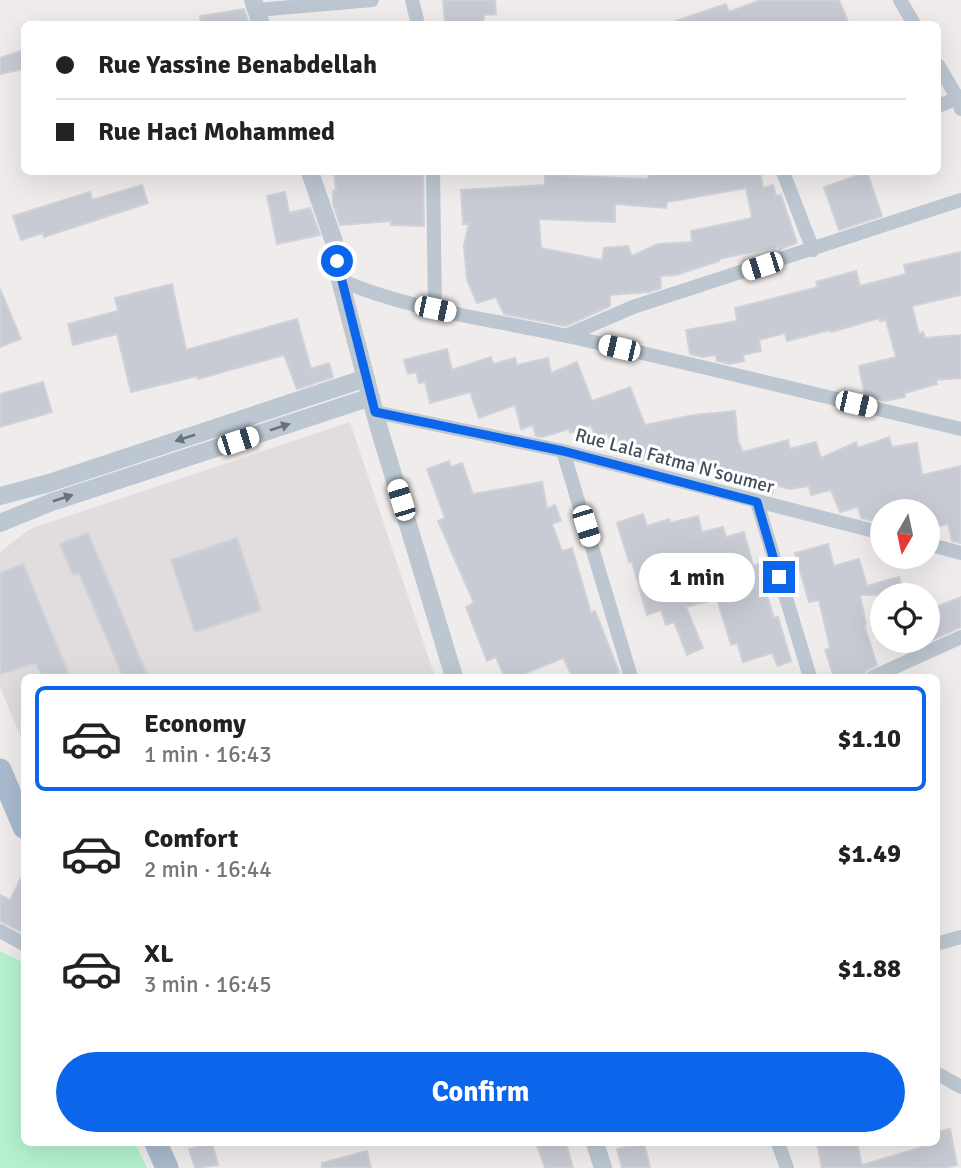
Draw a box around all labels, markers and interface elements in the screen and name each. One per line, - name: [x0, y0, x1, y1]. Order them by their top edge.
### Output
- text: Rue Yassine Benabdellah: [98, 49, 377, 81]
- text: Rue Haci Mohammed: [98, 116, 335, 148]
- route start: [321, 245, 353, 277]
- car: [739, 250, 786, 282]
- car: [413, 294, 458, 324]
- car: [597, 333, 642, 363]
- car: [834, 389, 879, 419]
- one-way arrow: [269, 421, 290, 432]
- street label: Rue Lala Fatma N'soumer: [573, 423, 777, 499]
- car: [215, 425, 262, 457]
- one-way arrow: [174, 433, 195, 444]
- car: [385, 477, 418, 523]
- one-way arrow: [53, 492, 74, 503]
- north arrow: [870, 499, 940, 569]
- map controls: [870, 499, 940, 653]
- car: [570, 503, 603, 549]
- callout: 1 min: [639, 552, 754, 602]
- route end: [763, 561, 795, 593]
- text: 1 min: [669, 563, 725, 592]
- button: locate: [870, 583, 940, 653]
- icon: car: [60, 707, 123, 770]
- text: Economy: [144, 708, 246, 740]
- text: $1.10: [837, 723, 901, 755]
- text: 1 min · 16:43: [144, 740, 272, 769]
- icon: car: [60, 822, 123, 885]
- text: Comfort: [144, 823, 238, 855]
- text: $1.49: [837, 838, 901, 870]
- text: 2 min · 16:44: [144, 855, 272, 884]
- icon: car: [60, 937, 123, 1000]
- text: XL: [144, 938, 174, 970]
- text: $1.88: [837, 953, 901, 985]
- text: 3 min · 16:45: [144, 970, 272, 999]
- button: Confirm: [56, 1052, 905, 1132]

